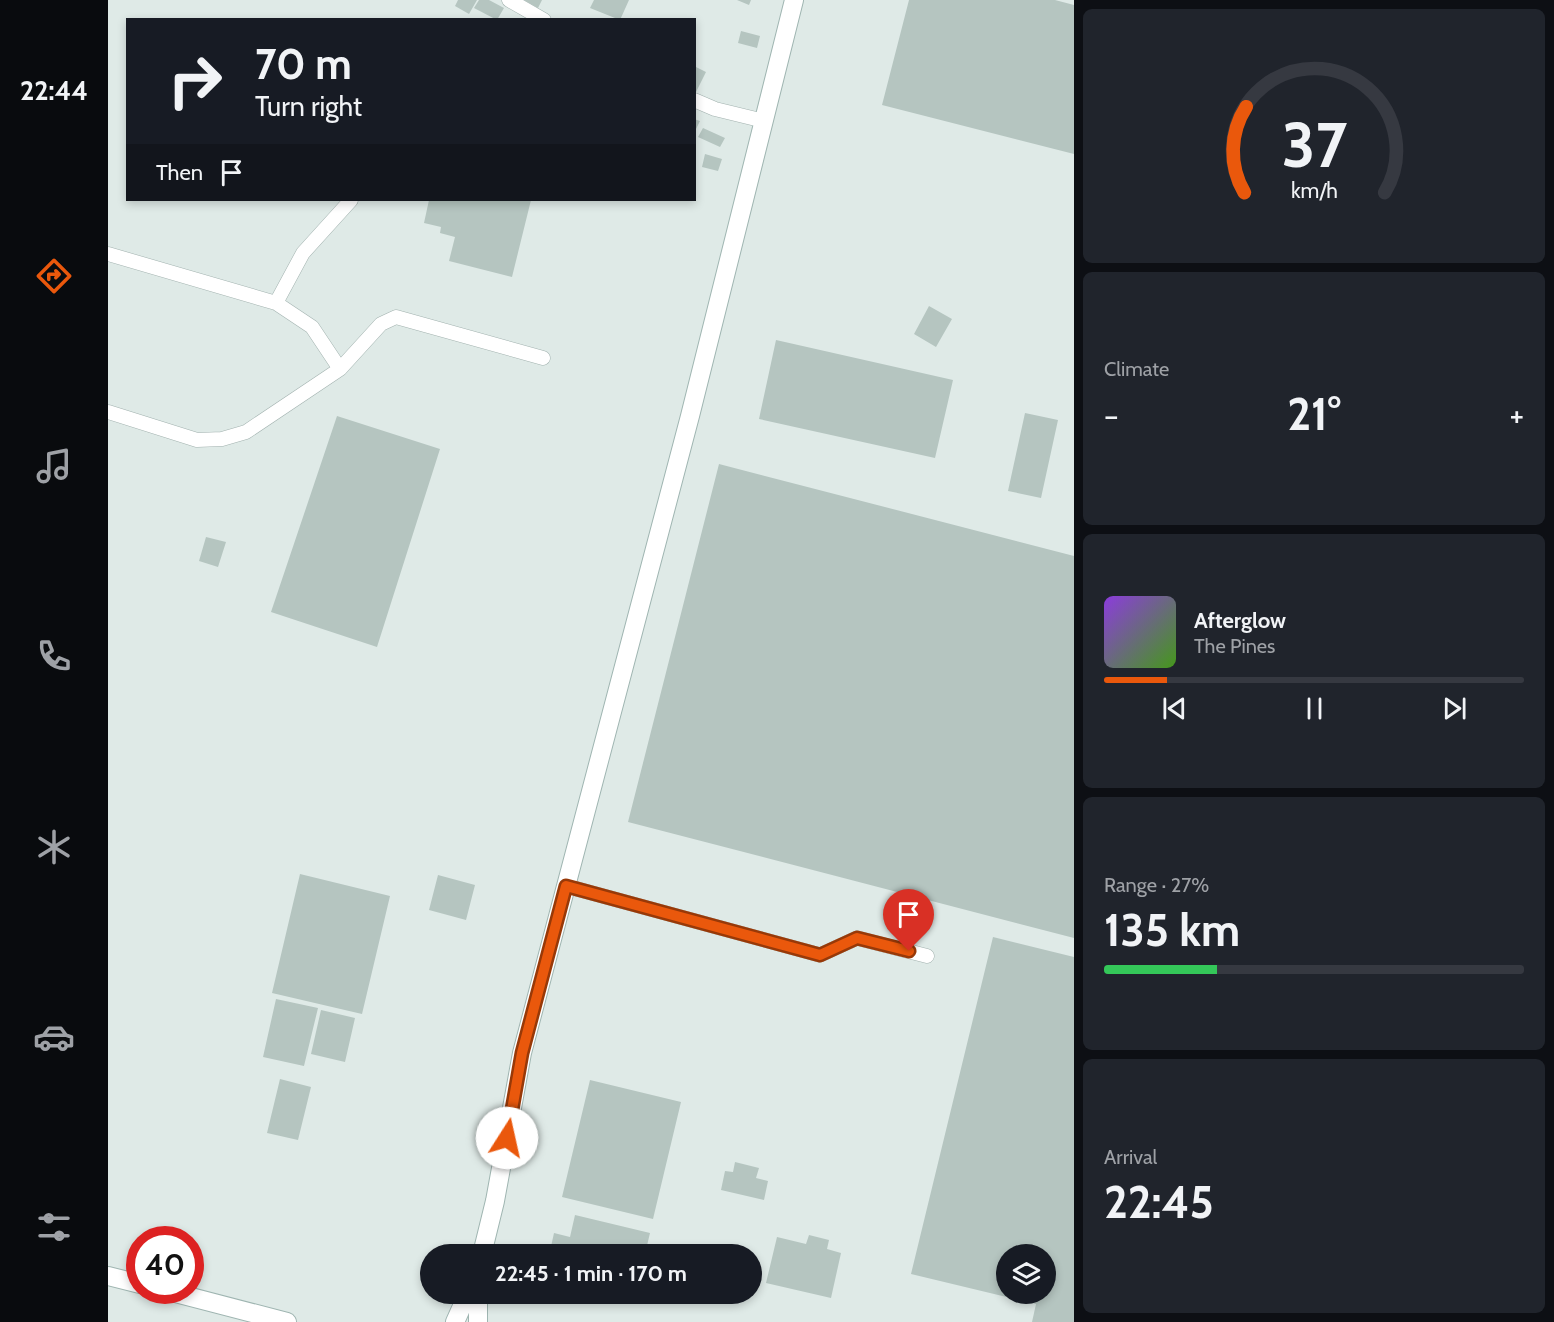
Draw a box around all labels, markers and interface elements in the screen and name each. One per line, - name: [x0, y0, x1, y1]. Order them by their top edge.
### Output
- text: 70 m: [255, 38, 352, 90]
- icon: right: [156, 42, 234, 120]
- text: 22:44: [20, 74, 88, 107]
- text: Turn right: [255, 90, 362, 123]
- text: 37: [1281, 107, 1347, 183]
- icon: arrive: [215, 156, 248, 189]
- text: Then: [156, 159, 203, 186]
- text: km/h: [1291, 177, 1337, 203]
- icon: directions: [33, 255, 75, 297]
- text: Climate: [1104, 357, 1169, 381]
- text: 21°: [1287, 387, 1341, 441]
- text: −: [1104, 395, 1119, 435]
- text: +: [1509, 395, 1524, 435]
- icon: music: [33, 445, 75, 487]
- text: Afterglow: [1194, 607, 1286, 634]
- text: The Pines: [1194, 634, 1275, 658]
- icon: phone: [33, 635, 75, 677]
- icon: previous: [1158, 692, 1191, 725]
- icon: pause: [1298, 692, 1331, 725]
- icon: next: [1438, 692, 1471, 725]
- icon: climate: [33, 826, 75, 868]
- text: Range · 27%: [1104, 873, 1209, 897]
- pin: [883, 889, 934, 951]
- icon: arrive: [892, 898, 925, 931]
- text: 135 km: [1104, 903, 1240, 957]
- icon: car: [33, 1016, 75, 1058]
- position arrow: [475, 1106, 539, 1170]
- text: Arrival: [1104, 1145, 1157, 1169]
- text: 22:45: [1104, 1175, 1214, 1229]
- icon: filters: [33, 1206, 75, 1248]
- speed limit sign: 40: [126, 1226, 204, 1304]
- map controls: [996, 1244, 1056, 1304]
- button: layers: [996, 1244, 1056, 1304]
- text: 22:45 · 1 min · 170 m: [495, 1260, 687, 1287]

